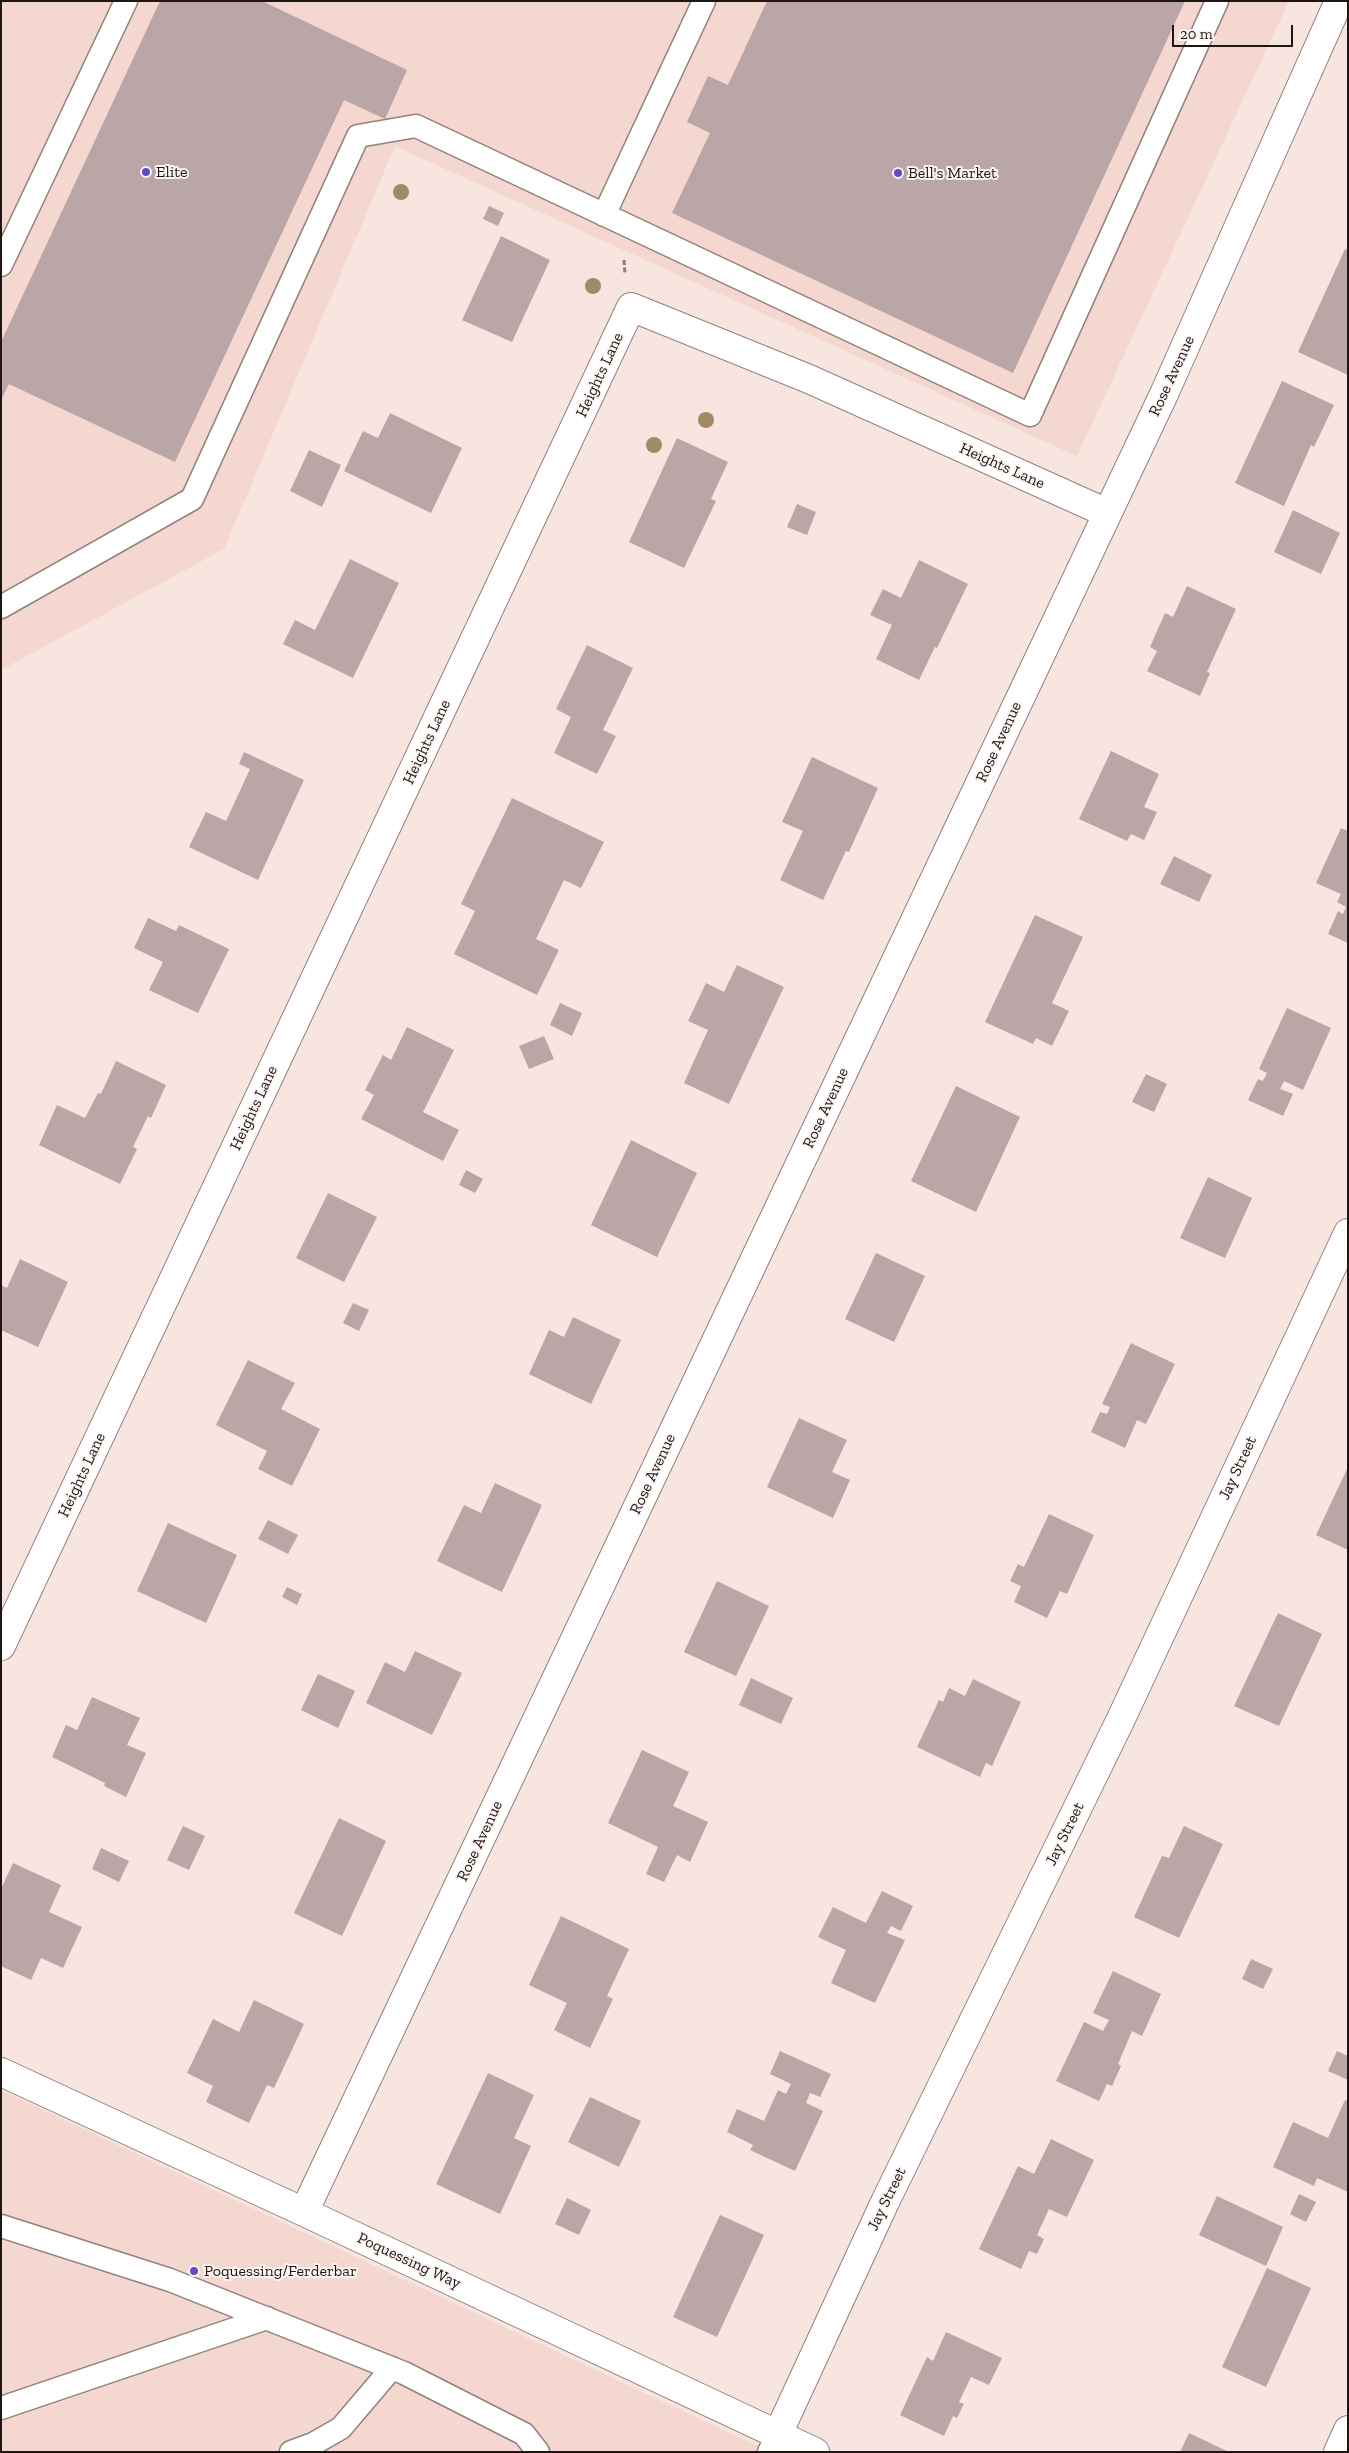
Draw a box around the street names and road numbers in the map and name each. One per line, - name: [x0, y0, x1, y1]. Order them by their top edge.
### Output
- street label: Heights Lane: [572, 330, 628, 420]
- street label: Rose Avenue: [1145, 333, 1199, 419]
- street label: Heights Lane: [956, 439, 1048, 493]
- street label: Heights Lane: [399, 697, 455, 787]
- street label: Rose Avenue: [972, 699, 1026, 785]
- street label: Heights Lane: [226, 1063, 282, 1153]
- street label: Rose Avenue: [799, 1065, 853, 1151]
- street label: Heights Lane: [54, 1430, 110, 1520]
- street label: Rose Avenue: [626, 1431, 680, 1517]
- street label: Jay Street: [1215, 1433, 1261, 1503]
- street label: Rose Avenue: [453, 1798, 507, 1884]
- street label: Jay Street: [1041, 1799, 1089, 1869]
- street label: Jay Street: [863, 2164, 911, 2234]
- street label: Poquessing Way: [354, 2229, 464, 2293]

